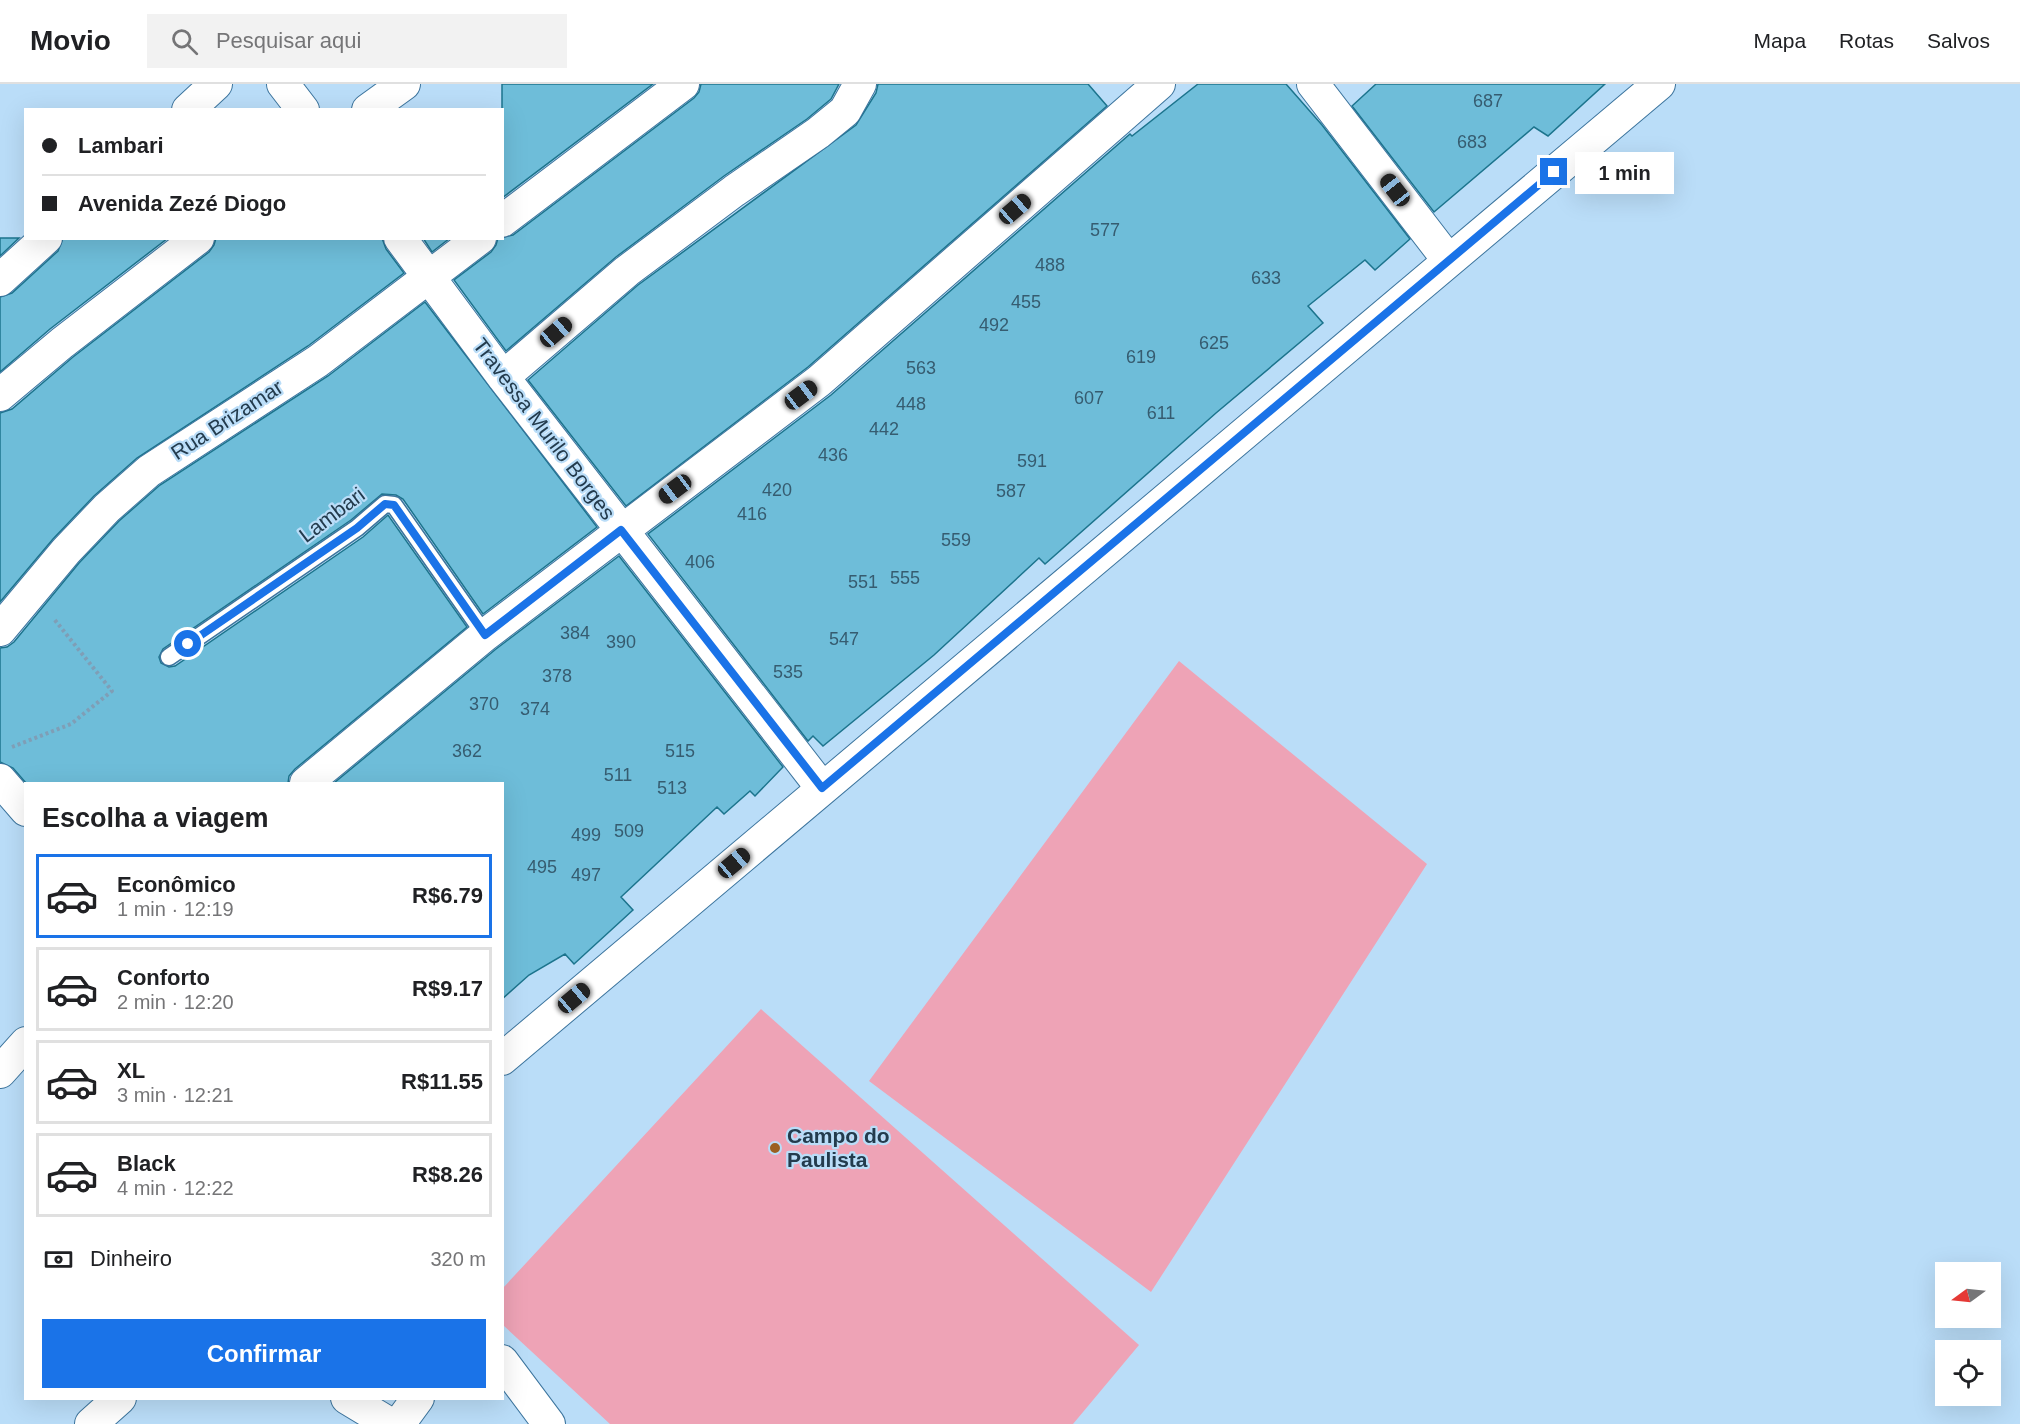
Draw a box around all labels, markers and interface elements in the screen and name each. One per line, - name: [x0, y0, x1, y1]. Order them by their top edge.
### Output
- search box: [147, 14, 567, 68]
- text: Movio: [30, 25, 111, 56]
- icon: search: [168, 25, 201, 58]
- text: Pesquisar aqui: [216, 28, 361, 53]
- text: Mapa: [1754, 29, 1806, 52]
- text: Rotas: [1839, 29, 1894, 52]
- text: Salvos: [1927, 29, 1990, 52]
- house number: 687: [1473, 91, 1503, 111]
- house number: 683: [1457, 132, 1487, 152]
- text: Lambari: [78, 133, 164, 158]
- callout: 1 min: [1575, 151, 1674, 193]
- route end: [1540, 158, 1567, 185]
- text: 1 min: [1598, 162, 1651, 184]
- car: [1377, 170, 1413, 210]
- car: [996, 190, 1034, 228]
- text: Avenida Zezé Diogo: [78, 191, 286, 216]
- house number: 577: [1090, 220, 1120, 240]
- house number: 488: [1035, 255, 1065, 275]
- house number: 633: [1251, 268, 1281, 288]
- house number: 455: [1011, 292, 1041, 312]
- car: [537, 313, 575, 351]
- house number: 492: [979, 315, 1009, 335]
- house number: 625: [1199, 333, 1229, 353]
- street label: Travessa Murilo Borges: [469, 334, 620, 524]
- house number: 619: [1126, 347, 1156, 367]
- house number: 563: [906, 358, 936, 378]
- street label: Rua Brizamar: [167, 375, 287, 464]
- car: [781, 377, 821, 413]
- house number: 607: [1074, 388, 1104, 408]
- house number: 448: [896, 394, 926, 414]
- house number: 611: [1147, 403, 1175, 423]
- house number: 442: [869, 419, 899, 439]
- house number: 436: [818, 445, 848, 465]
- house number: 591: [1017, 451, 1047, 471]
- car: [655, 471, 695, 507]
- house number: 420: [762, 480, 792, 500]
- house number: 587: [996, 481, 1026, 501]
- street label: Lambari: [294, 483, 369, 547]
- house number: 416: [737, 504, 767, 524]
- house number: 559: [941, 530, 971, 550]
- house number: 406: [685, 552, 715, 572]
- house number: 555: [890, 568, 920, 588]
- house number: 551: [848, 572, 878, 592]
- house number: 384: [560, 623, 590, 643]
- house number: 547: [829, 629, 859, 649]
- route start: [174, 630, 201, 657]
- house number: 390: [606, 632, 636, 652]
- house number: 535: [773, 662, 803, 682]
- house number: 378: [542, 666, 572, 686]
- house number: 370: [469, 694, 499, 714]
- house number: 374: [520, 699, 550, 719]
- house number: 362: [452, 741, 482, 761]
- house number: 515: [665, 741, 695, 761]
- house number: 511: [604, 765, 632, 785]
- house number: 513: [657, 778, 687, 798]
- text: Escolha a viagem: [42, 803, 269, 833]
- house number: 509: [614, 821, 644, 841]
- house number: 499: [571, 825, 601, 845]
- car: [714, 845, 754, 881]
- house number: 495: [527, 857, 557, 877]
- house number: 497: [571, 865, 601, 885]
- icon: car: [45, 869, 99, 923]
- text: Econômico: [117, 872, 236, 897]
- text: R$6.79: [412, 883, 483, 908]
- text: 1 min · 12:19: [117, 898, 234, 920]
- icon: car: [45, 962, 99, 1016]
- text: Conforto: [117, 965, 210, 990]
- text: R$9.17: [412, 976, 483, 1001]
- car: [554, 980, 594, 1016]
- text: 2 min · 12:20: [117, 991, 234, 1013]
- icon: car: [45, 1055, 99, 1109]
- text: XL: [117, 1058, 145, 1083]
- text: R$11.55: [401, 1069, 483, 1094]
- text: 3 min · 12:21: [117, 1084, 234, 1106]
- place label: Campo do Paulista: [787, 1124, 890, 1171]
- marker: Campo do Paulista: [768, 1141, 782, 1155]
- icon: car: [45, 1148, 99, 1202]
- text: Black: [117, 1151, 176, 1176]
- text: R$8.26: [412, 1162, 483, 1187]
- text: 4 min · 12:22: [117, 1177, 234, 1199]
- icon: cash: [42, 1243, 75, 1276]
- text: Dinheiro: [90, 1246, 172, 1271]
- text: 320 m: [430, 1248, 486, 1270]
- north arrow: [1935, 1262, 2001, 1328]
- map controls: [1935, 1262, 2001, 1406]
- button: Confirmar: [42, 1319, 486, 1388]
- button: locate: [1935, 1340, 2001, 1406]

